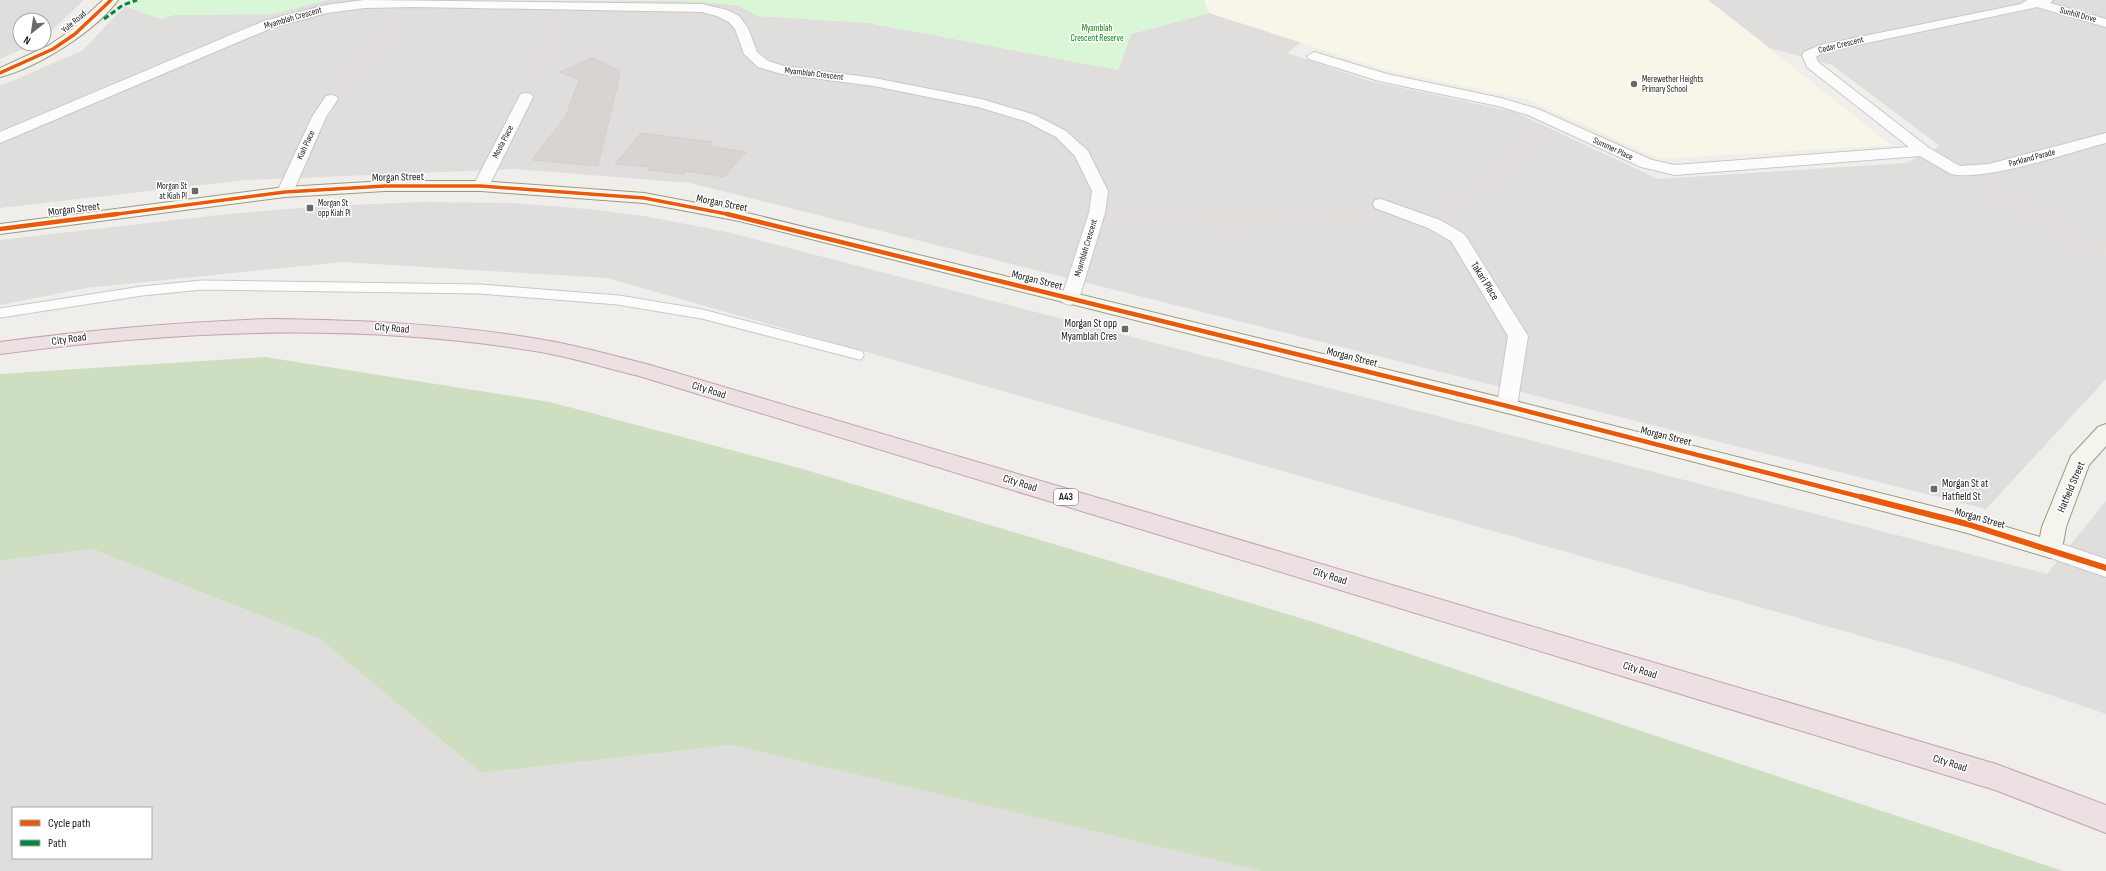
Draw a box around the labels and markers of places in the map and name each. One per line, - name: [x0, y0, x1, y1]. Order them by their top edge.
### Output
- place label: Merewether Heights Primary School: [1642, 74, 1703, 95]
- marker: Merewether Heights Primary School: [1629, 79, 1639, 89]
- place label: Morgan St at Kiah Pl: [157, 181, 187, 202]
- marker: Morgan St at Kiah Pl: [190, 186, 200, 196]
- place label: Morgan St opp Kiah Pl: [318, 198, 351, 219]
- marker: Morgan St opp Kiah Pl: [305, 203, 315, 213]
- place label: Morgan St opp Myamblah Cres: [1061, 317, 1117, 343]
- marker: Morgan St opp Myamblah Cres: [1120, 324, 1130, 334]
- place label: Morgan St at Hatfield St: [1942, 477, 1989, 503]
- marker: Morgan St at Hatfield St: [1929, 484, 1939, 494]

